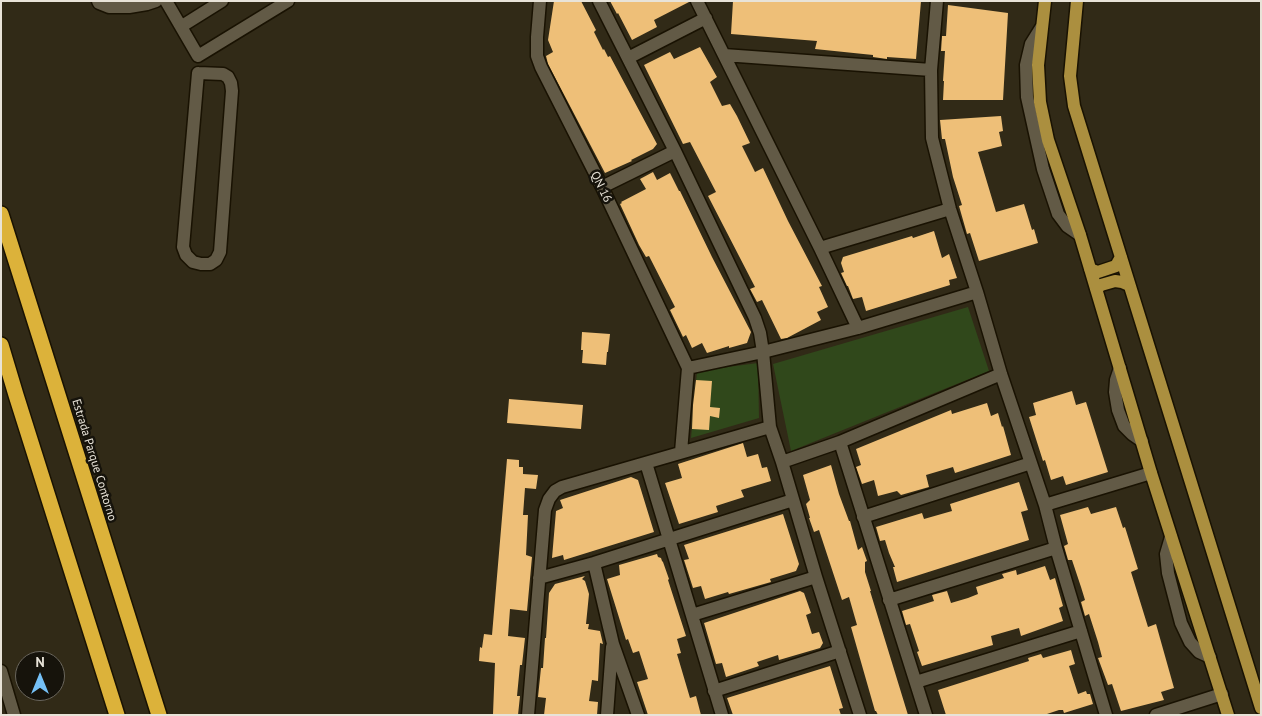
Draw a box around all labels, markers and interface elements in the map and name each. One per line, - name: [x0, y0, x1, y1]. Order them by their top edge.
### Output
- street label: QN 16: [587, 169, 615, 205]
- street label: Estrada Parque Contorno: [69, 397, 119, 523]
- north arrow: [15, 651, 65, 701]
- text: N: [35, 653, 45, 671]

